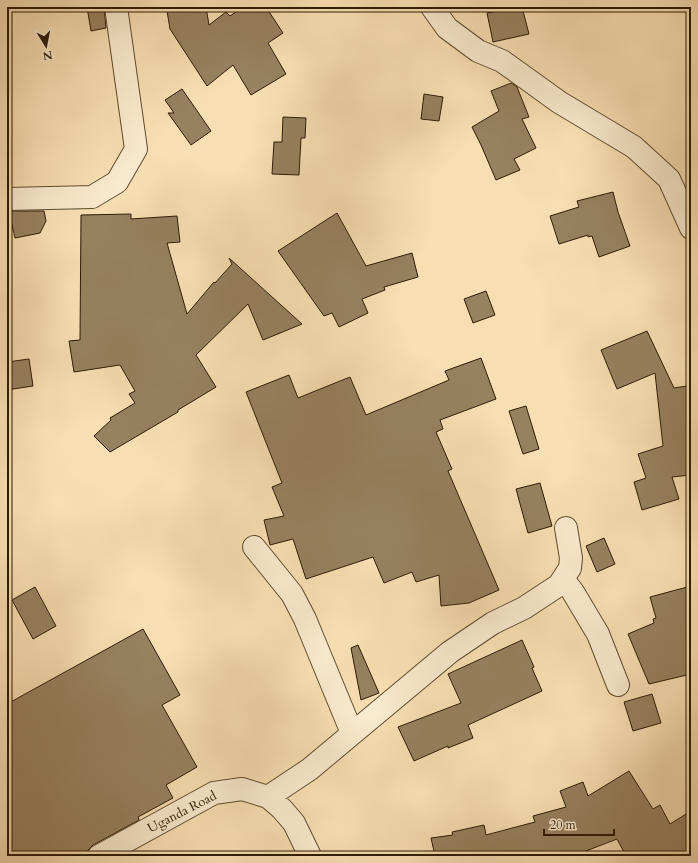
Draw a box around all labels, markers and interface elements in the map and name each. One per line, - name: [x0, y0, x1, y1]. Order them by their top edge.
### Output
- north arrow: [26, 26, 66, 66]
- text: N: [41, 47, 54, 64]
- street label: Uganda Road: [144, 787, 220, 837]
- scale bar: [544, 811, 614, 837]
- text: 20 m: [550, 817, 577, 833]

